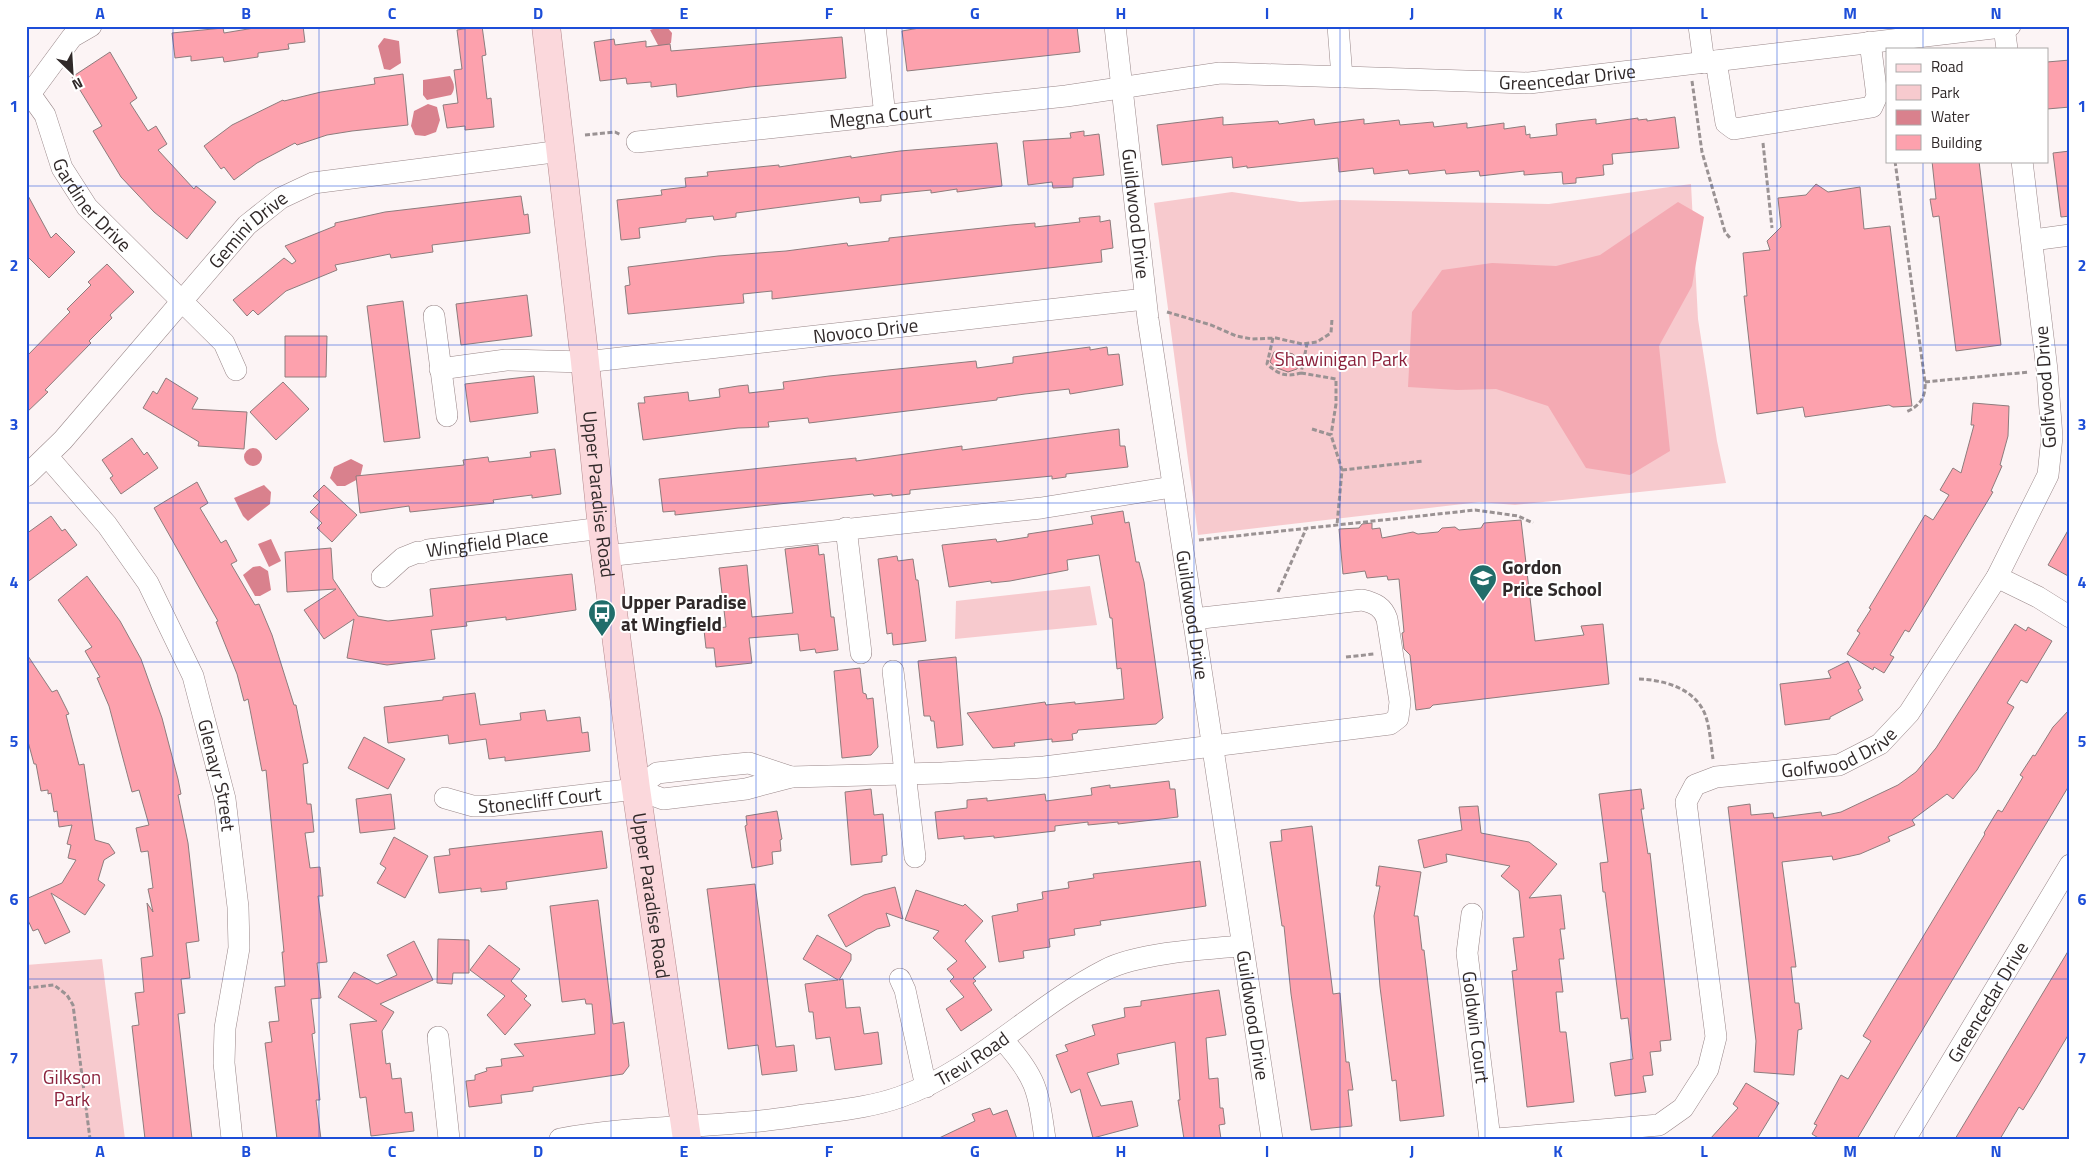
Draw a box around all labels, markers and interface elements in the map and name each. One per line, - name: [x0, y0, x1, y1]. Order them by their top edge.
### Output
- text: A: [95, 1, 105, 25]
- text: B: [241, 1, 251, 25]
- text: C: [388, 1, 397, 25]
- text: D: [533, 1, 543, 25]
- text: E: [680, 1, 689, 25]
- text: F: [825, 1, 834, 25]
- text: G: [970, 1, 980, 25]
- text: H: [1116, 1, 1126, 25]
- text: I: [1265, 1, 1269, 25]
- text: J: [1410, 1, 1414, 25]
- text: K: [1553, 1, 1563, 25]
- text: L: [1700, 1, 1708, 25]
- text: M: [1843, 1, 1857, 25]
- text: N: [1990, 1, 2002, 25]
- north arrow: [48, 48, 98, 98]
- legend: [1886, 48, 2048, 162]
- street label: Greencedar Drive: [1499, 55, 1637, 97]
- text: Road: [1931, 55, 1963, 78]
- text: N: [69, 73, 87, 96]
- text: Park: [1931, 81, 1960, 104]
- text: 1: [10, 94, 18, 118]
- text: 1: [2078, 94, 2086, 118]
- street label: Megna Court: [828, 95, 933, 135]
- text: Water: [1931, 105, 1970, 128]
- text: Building: [1931, 131, 1982, 154]
- street label: Guildwood Drive: [1115, 147, 1158, 280]
- street label: Gardiner Drive: [46, 154, 139, 258]
- street label: Gemini Drive: [201, 183, 293, 275]
- text: 2: [10, 253, 18, 277]
- text: 2: [2078, 253, 2086, 277]
- street label: Novoco Drive: [811, 310, 920, 350]
- street label: Golfwood Drive: [2026, 325, 2063, 449]
- park label: Shawinigan Park: [1274, 344, 1408, 373]
- street label: Upper Paradise Road: [576, 409, 623, 579]
- text: 3: [10, 412, 18, 436]
- text: 3: [2078, 412, 2086, 436]
- street label: Wingfield Place: [425, 520, 550, 564]
- street label: Guildwood Drive: [1169, 548, 1217, 682]
- place label: Gordon Price School: [1502, 552, 1602, 603]
- school or university icon: Gordon Price School: [1468, 563, 1498, 602]
- text: 4: [10, 570, 19, 594]
- text: 4: [2078, 570, 2087, 594]
- place label: Upper Paradise at Wingfield: [621, 587, 747, 638]
- bus stop icon: Upper Paradise at Wingfield: [587, 598, 617, 637]
- street label: Glenayr Street: [191, 716, 244, 833]
- street label: Golfwood Drive: [1780, 720, 1903, 785]
- text: 5: [10, 729, 19, 753]
- text: 5: [2078, 729, 2087, 753]
- street label: Stonecliff Court: [478, 778, 603, 820]
- street label: Upper Paradise Road: [626, 810, 678, 980]
- text: 6: [10, 887, 19, 911]
- text: 6: [2078, 887, 2087, 911]
- street label: Greencedar Drive: [1939, 935, 2035, 1068]
- street label: Guildwood Drive: [1230, 948, 1278, 1082]
- street label: Goldwin Court: [1455, 969, 1498, 1085]
- street label: Trevi Road: [930, 1024, 1015, 1093]
- text: 7: [10, 1046, 18, 1070]
- text: 7: [2078, 1046, 2086, 1070]
- park label: Gilkson Park: [43, 1062, 101, 1113]
- text: A: [95, 1139, 105, 1163]
- text: B: [241, 1139, 251, 1163]
- text: C: [388, 1139, 397, 1163]
- text: D: [533, 1139, 543, 1163]
- text: E: [680, 1139, 689, 1163]
- text: F: [825, 1139, 834, 1163]
- text: G: [970, 1139, 980, 1163]
- text: H: [1116, 1139, 1126, 1163]
- text: I: [1265, 1139, 1269, 1163]
- text: J: [1410, 1139, 1414, 1163]
- text: K: [1553, 1139, 1563, 1163]
- text: L: [1700, 1139, 1708, 1163]
- text: M: [1843, 1139, 1857, 1163]
- text: N: [1990, 1139, 2002, 1163]

